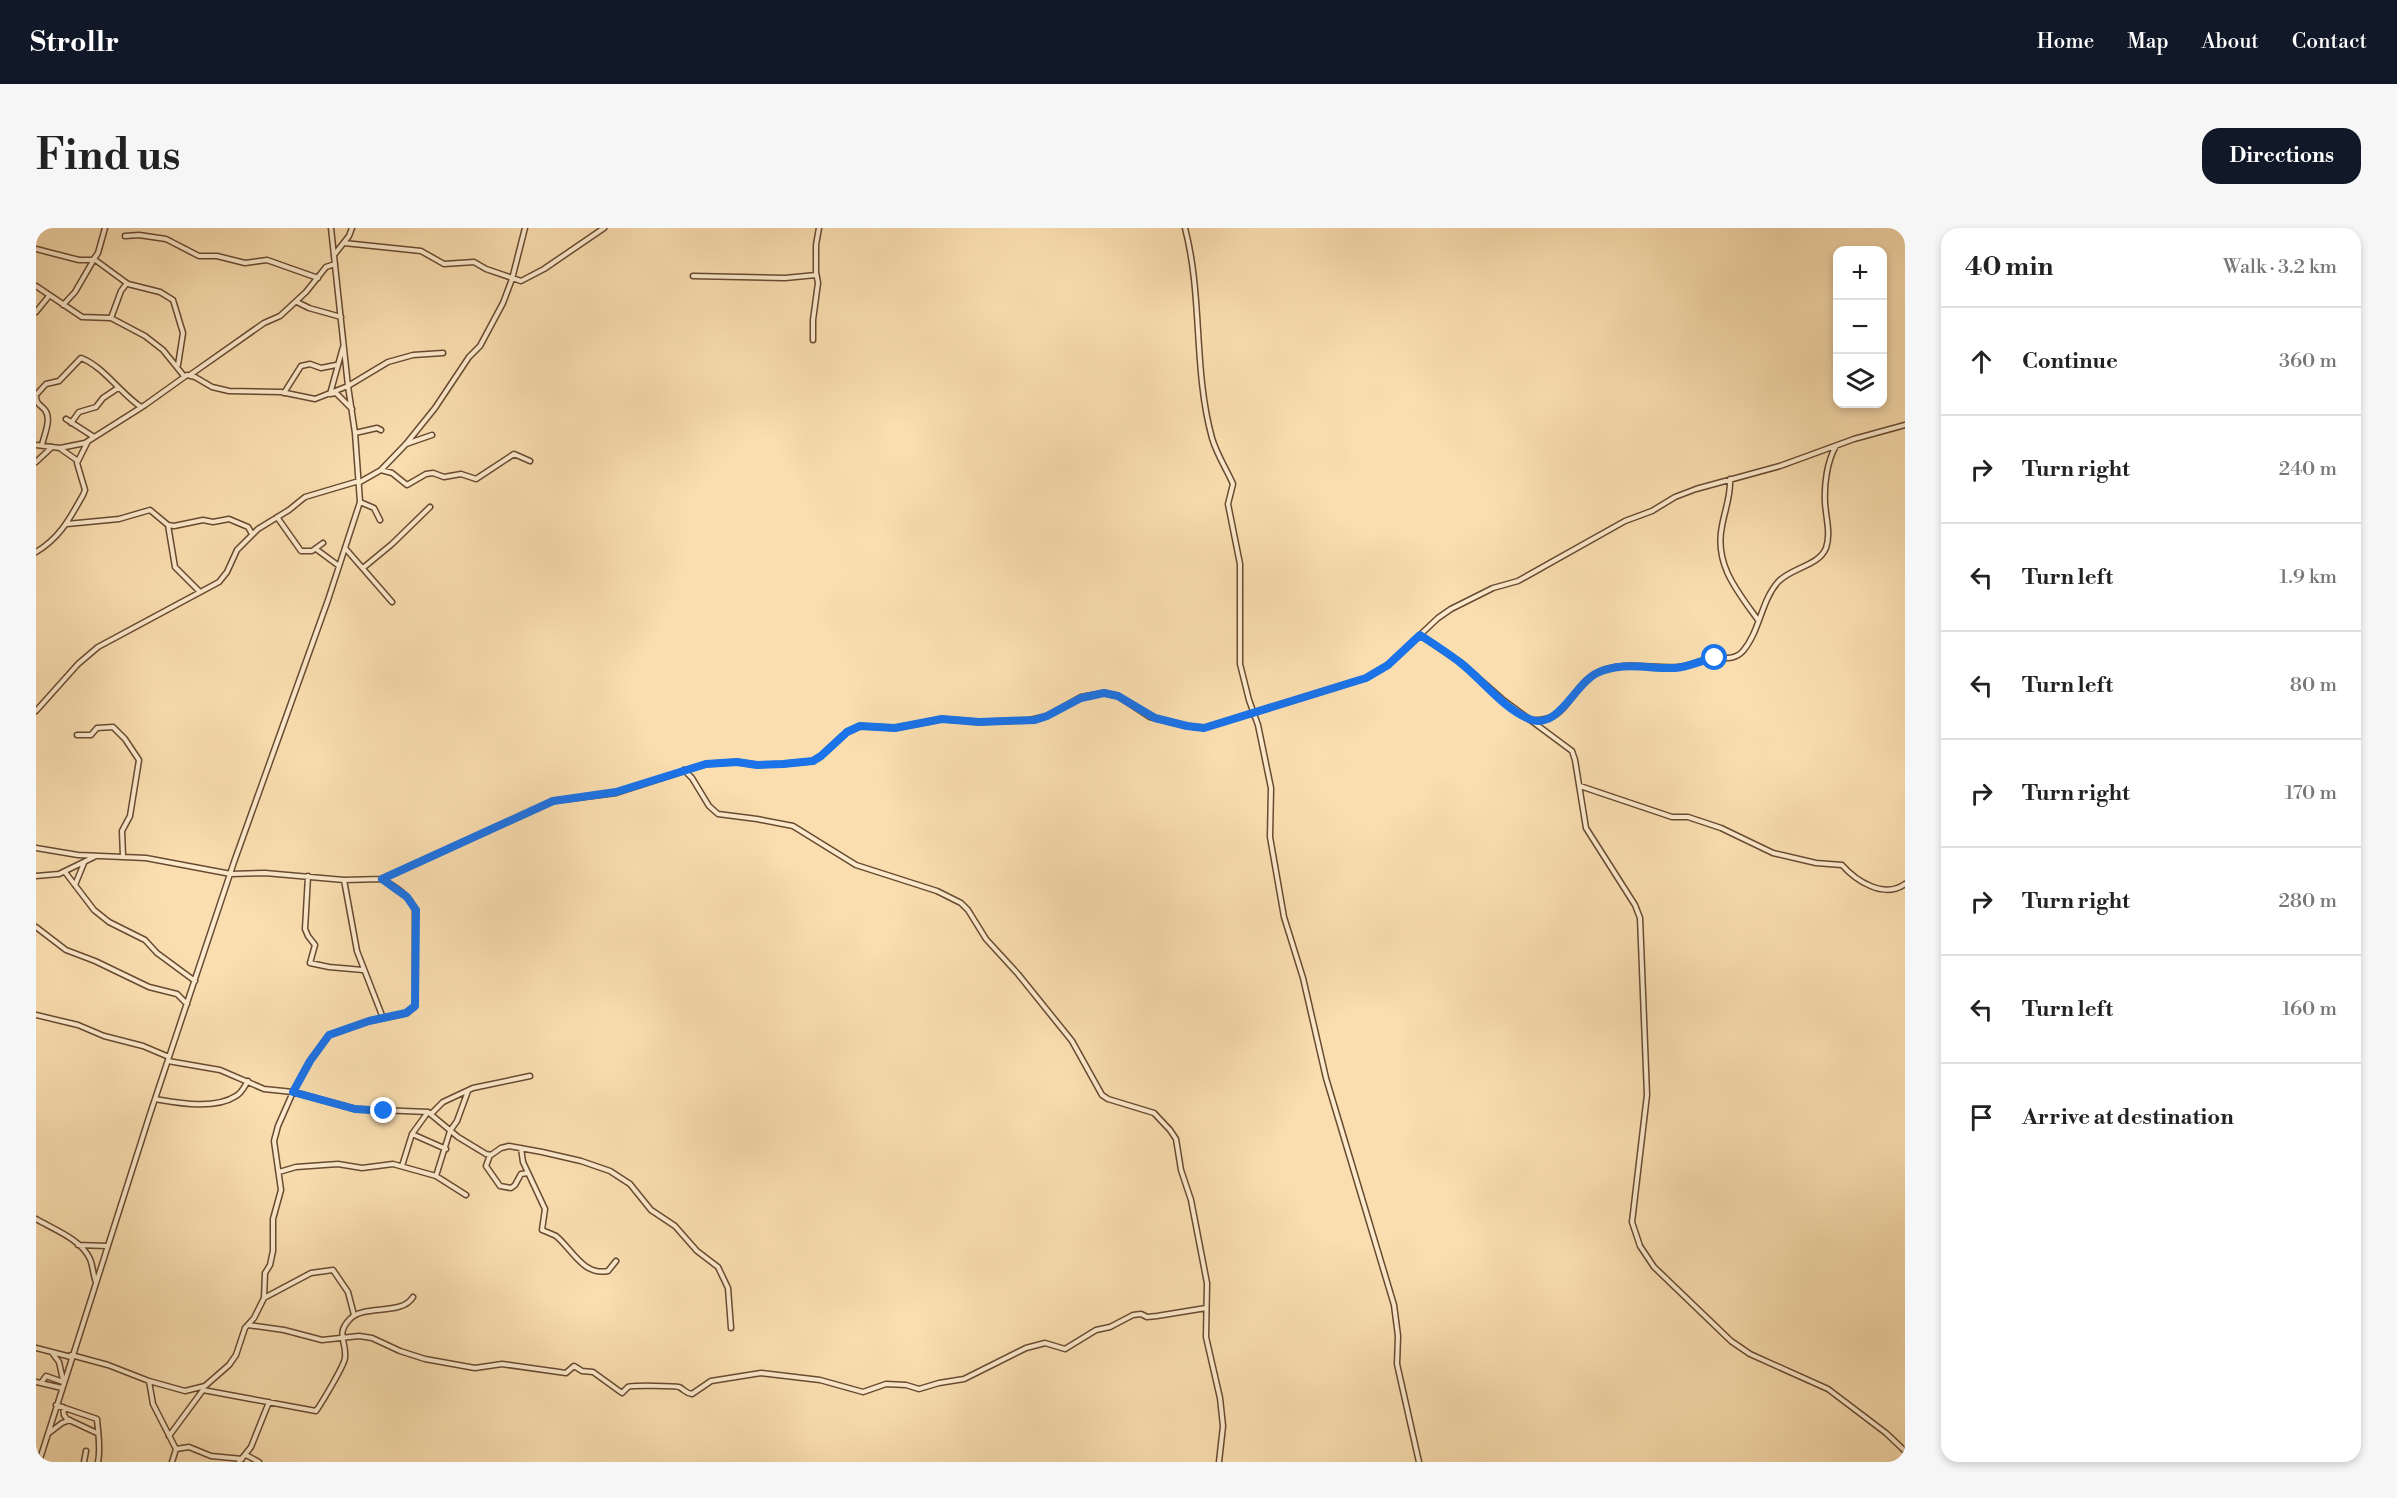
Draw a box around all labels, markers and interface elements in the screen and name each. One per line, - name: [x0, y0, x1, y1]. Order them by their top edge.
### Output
- text: Strollr: [30, 25, 119, 60]
- text: Home: [2037, 29, 2094, 55]
- text: Map: [2127, 29, 2169, 55]
- text: About: [2202, 29, 2259, 55]
- text: Contact: [2292, 29, 2367, 55]
- button: Directions: [2202, 128, 2361, 184]
- text: Find us: [36, 130, 180, 183]
- map controls: [1833, 246, 1887, 408]
- button: +: [1833, 246, 1887, 300]
- text: 40 min: [1965, 251, 2053, 283]
- text: Walk · 3.2 km: [2223, 255, 2337, 280]
- button: −: [1833, 300, 1887, 354]
- icon: ahead: [1965, 345, 1998, 378]
- text: Continue: [2022, 348, 2118, 375]
- text: 360 m: [2279, 349, 2337, 374]
- button: layers: [1833, 354, 1887, 408]
- icon: right: [1965, 453, 1998, 486]
- text: Turn right: [2022, 456, 2130, 483]
- text: 240 m: [2279, 457, 2337, 482]
- icon: left: [1965, 561, 1998, 594]
- text: Turn left: [2022, 564, 2113, 591]
- text: 1.9 km: [2279, 565, 2337, 590]
- route start: [1701, 644, 1727, 670]
- icon: left: [1965, 669, 1998, 702]
- text: Turn left: [2022, 672, 2113, 699]
- text: 80 m: [2290, 673, 2337, 698]
- icon: right: [1965, 777, 1998, 810]
- text: Turn right: [2022, 780, 2130, 807]
- text: 170 m: [2285, 781, 2337, 806]
- icon: right: [1965, 885, 1998, 918]
- text: Turn right: [2022, 888, 2130, 915]
- text: 280 m: [2278, 889, 2337, 914]
- icon: left: [1965, 993, 1998, 1026]
- text: Turn left: [2022, 996, 2113, 1023]
- text: 160 m: [2282, 997, 2337, 1022]
- route end: [370, 1097, 396, 1123]
- icon: arrive: [1965, 1101, 1998, 1134]
- text: Arrive at destination: [2022, 1104, 2234, 1131]

